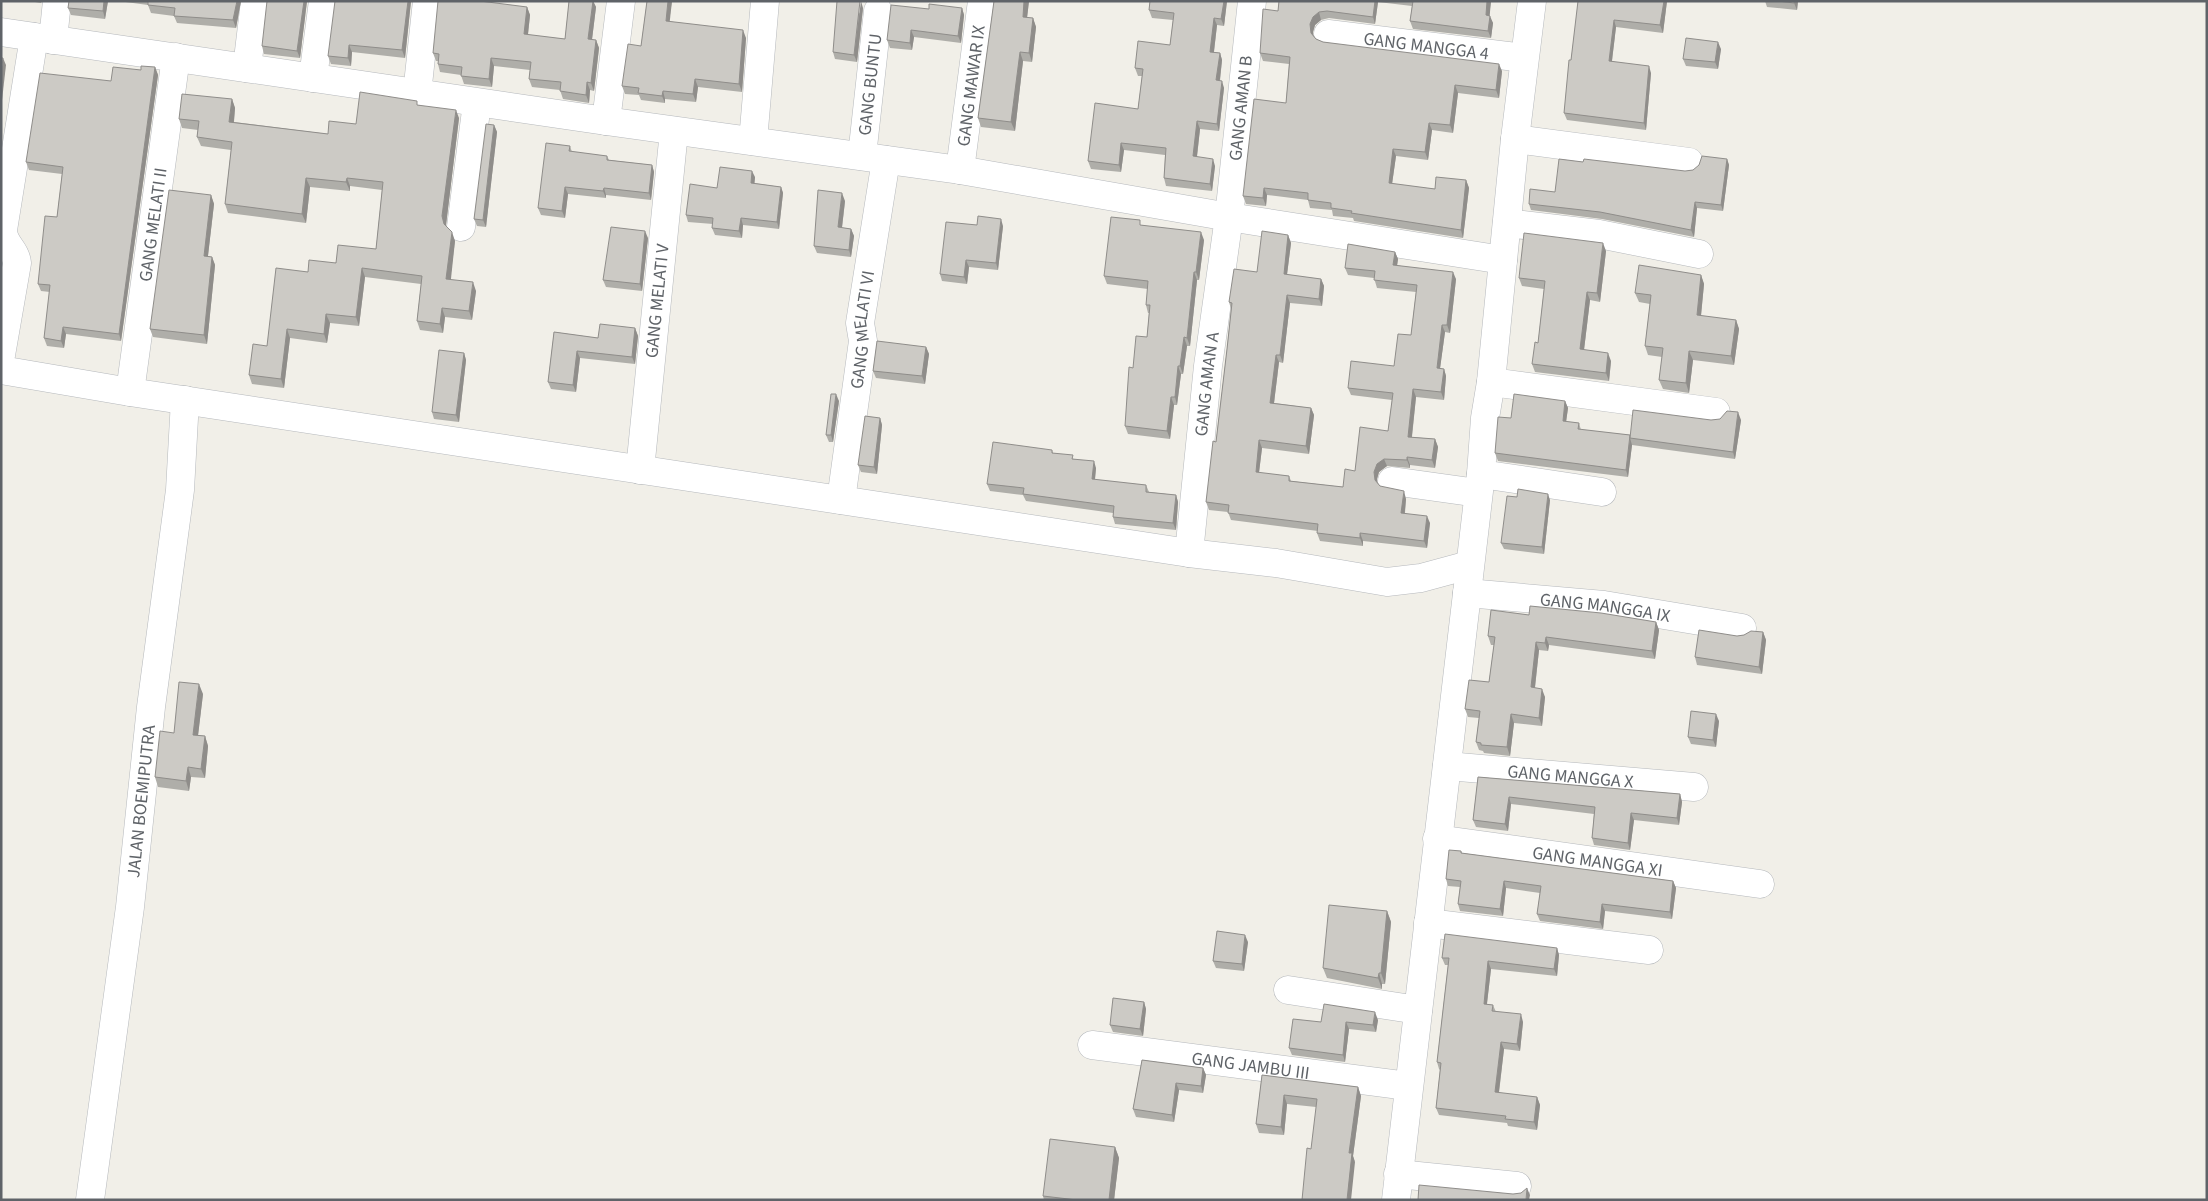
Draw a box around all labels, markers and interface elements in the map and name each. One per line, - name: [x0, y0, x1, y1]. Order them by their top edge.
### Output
- street label: GANG MAWAR IX: [951, 24, 992, 148]
- street label: GANG MANGGA 4: [1362, 26, 1490, 67]
- street label: GANG BUNTU: [852, 32, 888, 137]
- street label: GANG AMAN B: [1223, 54, 1259, 162]
- street label: GANG MELATI II: [133, 166, 174, 283]
- street label: GANG MELATI V: [639, 242, 676, 359]
- street label: GANG MELATI VI: [845, 269, 881, 391]
- street label: GANG AMAN A: [1189, 330, 1226, 437]
- street label: GANG MANGGA IX: [1539, 587, 1672, 629]
- street label: JALAN BOEMIPUTRA: [121, 723, 162, 879]
- street label: GANG MANGGA X: [1506, 759, 1635, 795]
- street label: GANG MANGGA XI: [1531, 840, 1664, 883]
- street label: GANG JAMBU III: [1190, 1046, 1311, 1086]

